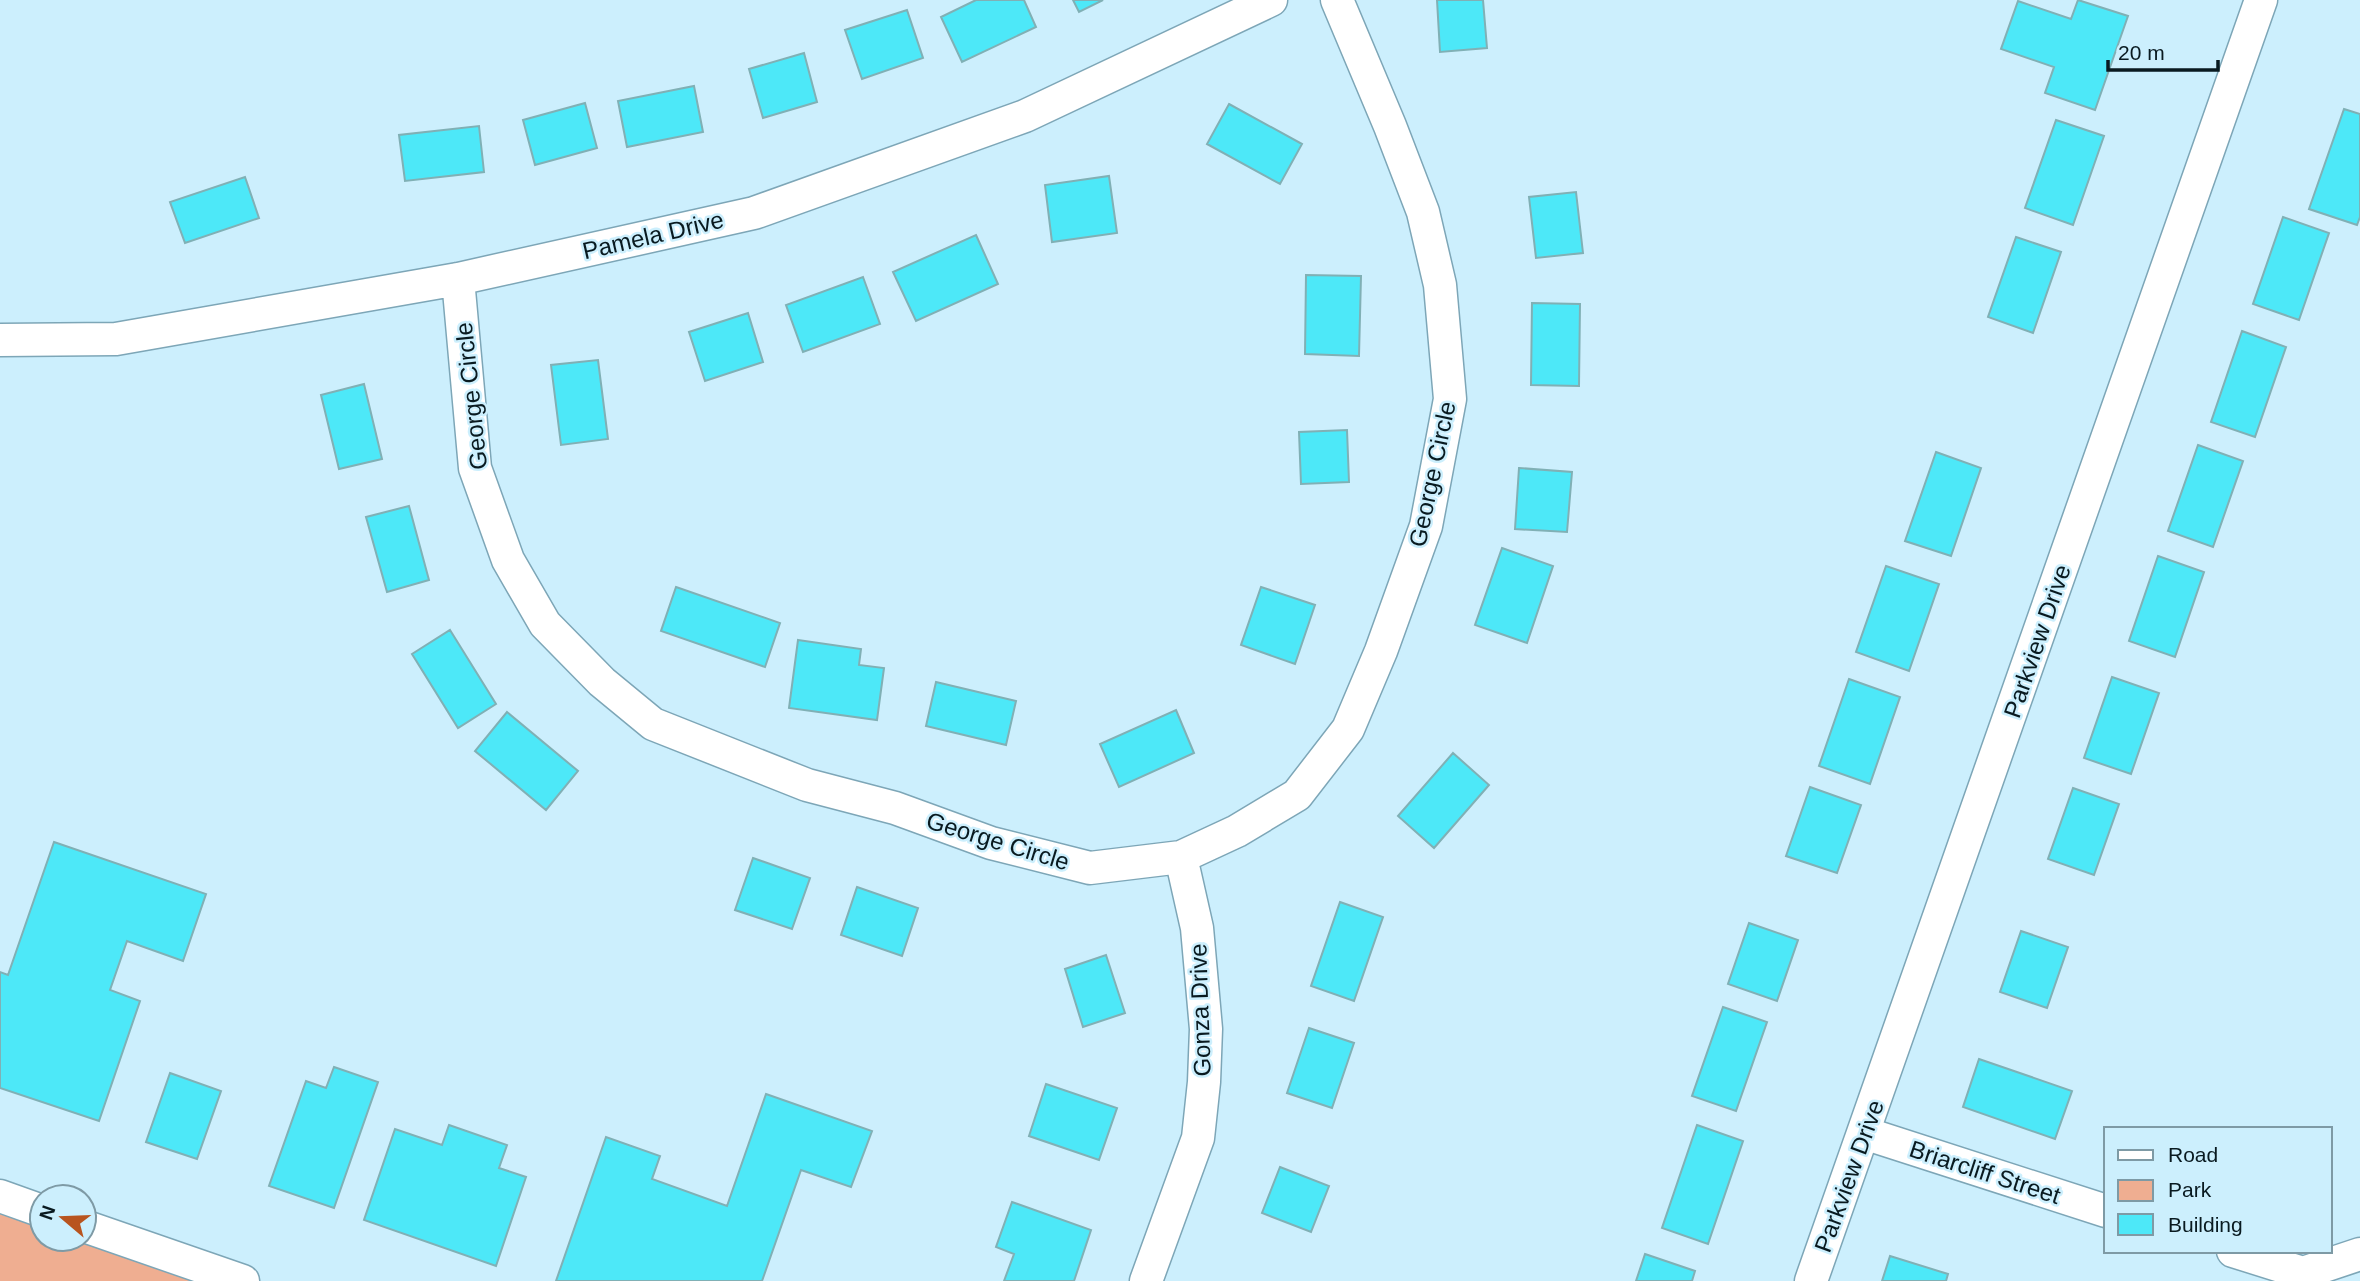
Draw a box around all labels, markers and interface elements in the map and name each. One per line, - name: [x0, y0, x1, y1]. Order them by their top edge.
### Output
- scale bar: [2108, 28, 2218, 72]
- text: 20 m: [2118, 41, 2165, 64]
- street label: Pamela Drive: [580, 206, 726, 264]
- street label: George Circle: [450, 321, 492, 471]
- street label: George Circle: [1403, 399, 1461, 549]
- street label: Parkview Drive: [1998, 561, 2076, 721]
- street label: George Circle: [923, 806, 1073, 876]
- street label: Gonza Drive: [1184, 943, 1216, 1077]
- street label: Parkview Drive: [1809, 1096, 1889, 1256]
- legend: [2104, 1127, 2332, 1253]
- street label: Briarcliff Street: [1906, 1135, 2064, 1209]
- text: Road: [2168, 1143, 2218, 1166]
- text: Park: [2168, 1178, 2212, 1201]
- north arrow: [28, 1183, 98, 1253]
- text: N: [35, 1203, 60, 1223]
- text: Building: [2168, 1213, 2243, 1236]

